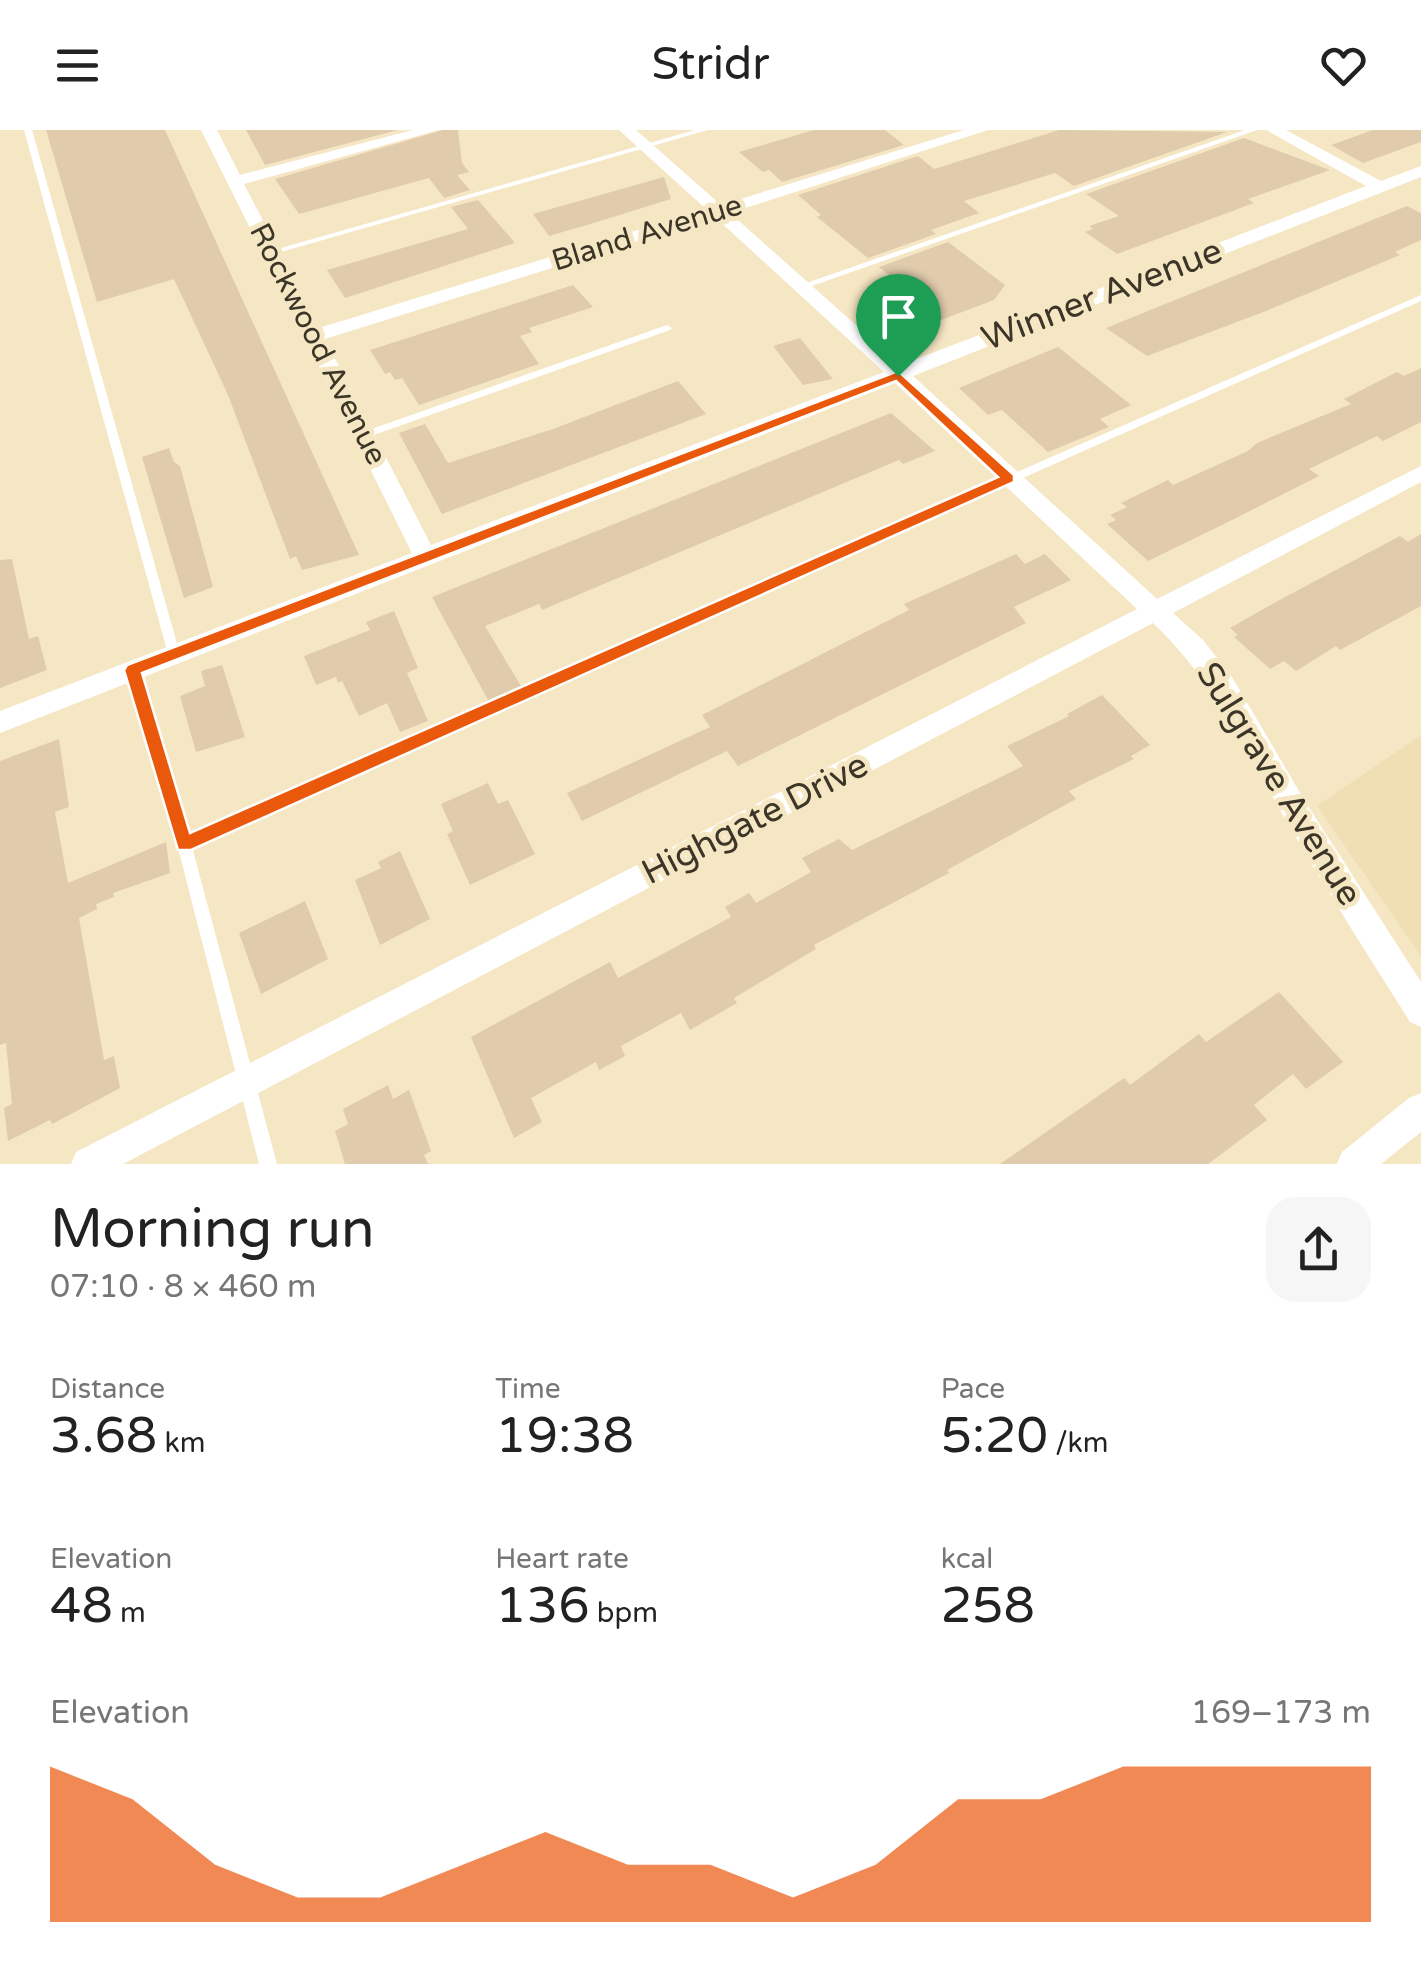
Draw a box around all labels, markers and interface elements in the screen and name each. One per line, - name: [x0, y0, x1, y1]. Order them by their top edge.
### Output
- icon: menu: [50, 38, 105, 93]
- text: Stridr: [652, 38, 770, 92]
- icon: heart: [1316, 38, 1371, 93]
- street label: Bland Avenue: [547, 186, 747, 280]
- street label: Rockwood Avenue: [241, 217, 395, 471]
- street label: Winner Avenue: [976, 230, 1228, 360]
- pin: [856, 274, 941, 377]
- icon: arrive: [871, 289, 926, 344]
- street label: Sulgrave Avenue: [1187, 655, 1371, 913]
- street label: Highgate Drive: [635, 744, 875, 894]
- text: Morning run: [50, 1197, 375, 1263]
- button: share: [1266, 1197, 1371, 1302]
- text: 07:10 · 8 × 460 m: [50, 1268, 316, 1306]
- text: Distance: [50, 1372, 165, 1406]
- text: Time: [495, 1372, 561, 1406]
- text: Pace: [941, 1372, 1005, 1406]
- text: 3.68: [50, 1406, 157, 1466]
- text: 19:38: [495, 1406, 634, 1466]
- text: 5:20: [941, 1406, 1048, 1466]
- text: km: [157, 1426, 205, 1460]
- text: /km: [1048, 1426, 1109, 1460]
- text: Elevation: [50, 1542, 172, 1576]
- text: Heart rate: [495, 1542, 629, 1576]
- text: kcal: [941, 1542, 993, 1576]
- text: 48: [50, 1576, 113, 1636]
- text: 136: [495, 1576, 590, 1636]
- text: 258: [941, 1576, 1035, 1636]
- text: m: [113, 1596, 146, 1630]
- text: bpm: [590, 1596, 658, 1630]
- text: Elevation: [50, 1694, 190, 1732]
- text: 169–173 m: [1191, 1694, 1371, 1732]

